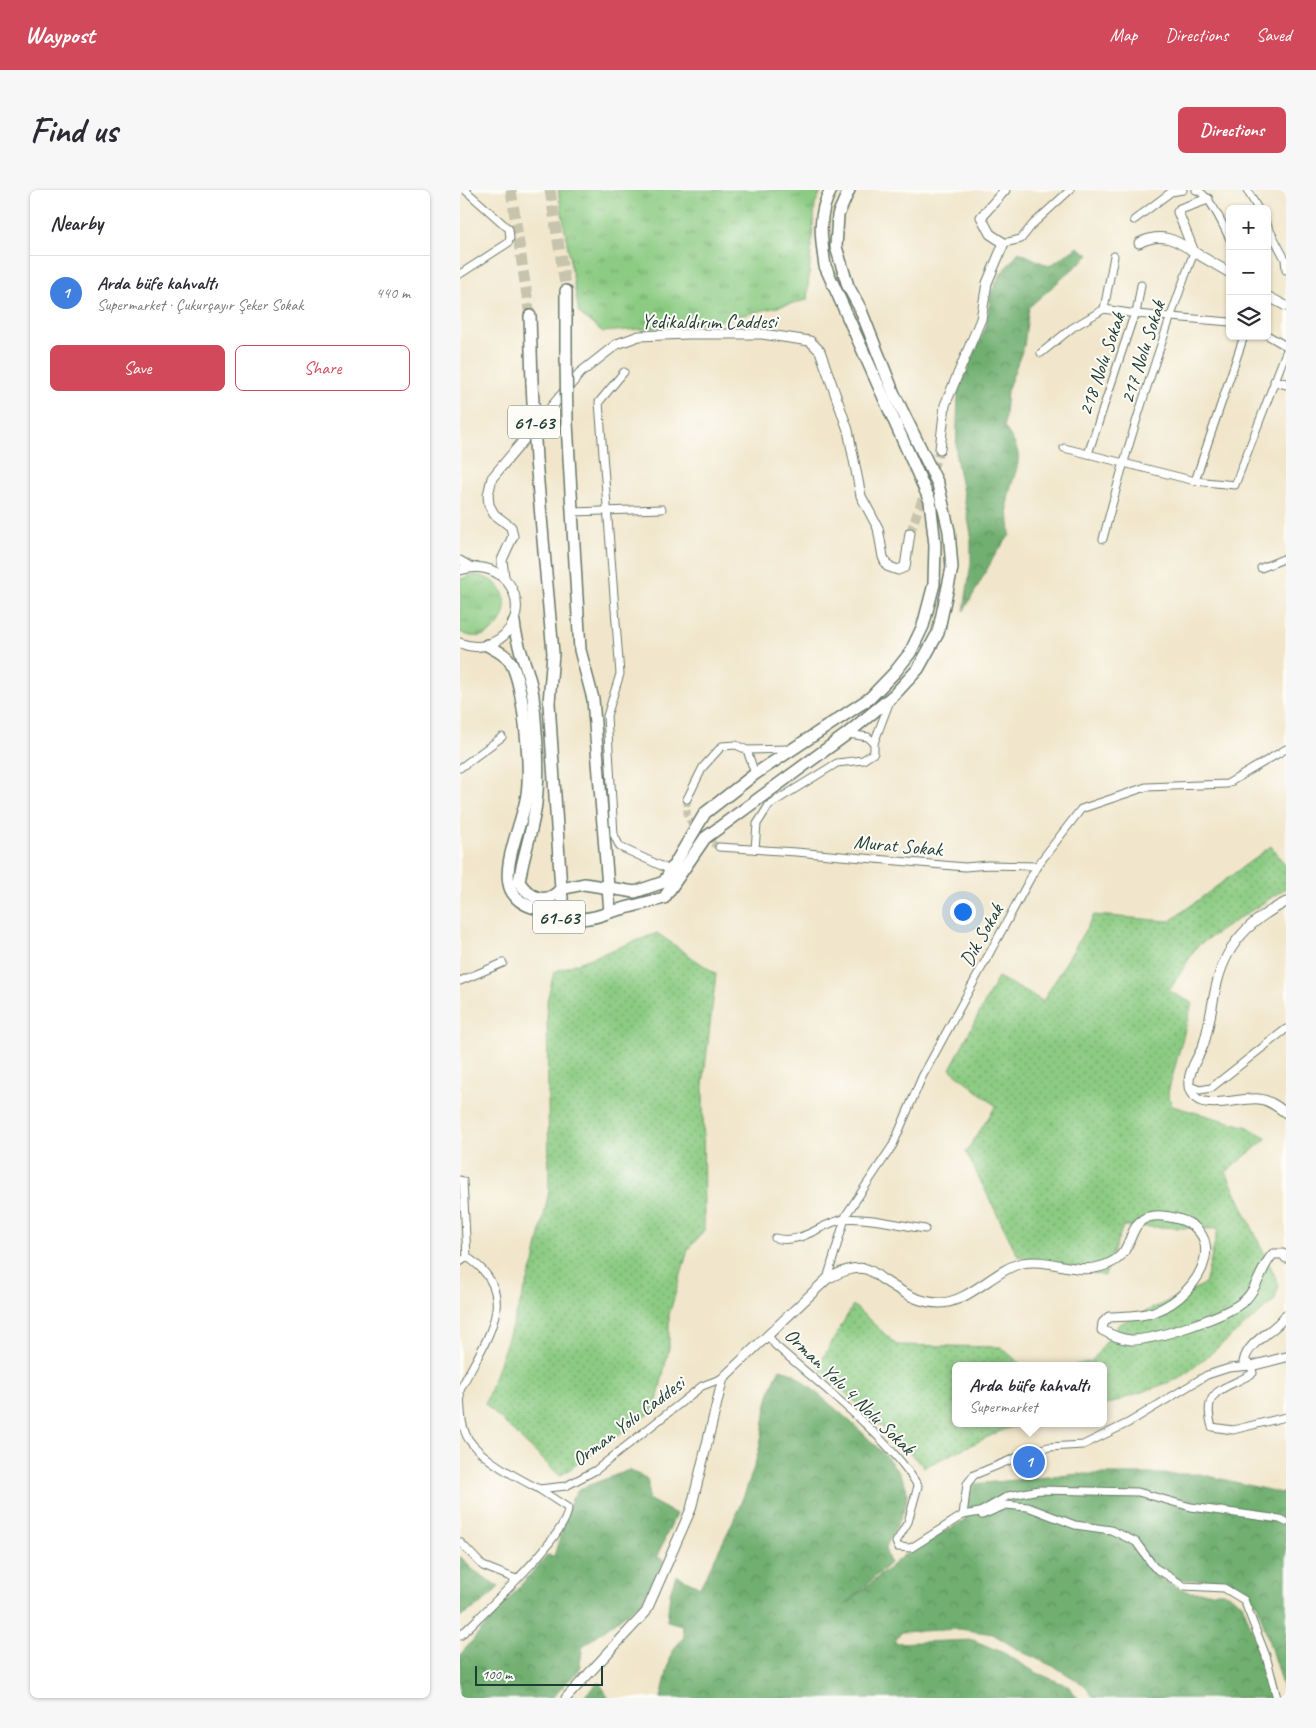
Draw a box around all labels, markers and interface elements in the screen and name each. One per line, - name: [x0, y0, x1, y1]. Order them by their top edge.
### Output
- text: Waypost: [25, 20, 95, 50]
- text: Map: [1110, 24, 1137, 46]
- text: Directions: [1165, 24, 1228, 46]
- text: Saved: [1256, 24, 1291, 46]
- button: Directions: [1178, 107, 1286, 153]
- text: Find us: [30, 108, 117, 153]
- map controls: [1226, 205, 1271, 340]
- button: +: [1226, 205, 1271, 250]
- text: Nearby: [50, 210, 103, 236]
- button: −: [1226, 250, 1271, 295]
- text: Arda büfe kahvaltı: [97, 271, 217, 295]
- text: 1: [62, 283, 70, 303]
- text: 440 m: [376, 283, 410, 303]
- text: Supermarket · Çukurçayır Şeker Sokak: [97, 295, 303, 315]
- button: layers: [1226, 295, 1271, 340]
- street label: 217 Nolu Sokak: [1114, 296, 1171, 407]
- street label: 218 Nolu Sokak: [1072, 308, 1131, 419]
- street label: Yedikaldırım Caddesi: [641, 309, 779, 334]
- button: Save: [50, 345, 225, 391]
- button: Share: [235, 345, 410, 391]
- road number: 61-63: [508, 406, 560, 438]
- street label: Murat Sokak: [853, 829, 945, 862]
- street label: Dik Sokak: [954, 898, 1010, 971]
- your location: [950, 899, 976, 925]
- road number: 61-63: [533, 900, 585, 934]
- street label: Orman Yolu 4 Nolu Sokak: [779, 1323, 921, 1461]
- popup: [952, 1362, 1107, 1427]
- street label: Orman Yolu Caddesi: [567, 1370, 691, 1472]
- text: Arda büfe kahvaltı: [969, 1373, 1090, 1397]
- text: Supermarket: [969, 1397, 1037, 1417]
- pin: 1: [1013, 1443, 1045, 1481]
- scale bar: [475, 1663, 602, 1686]
- text: 100 m: [482, 1666, 512, 1683]

